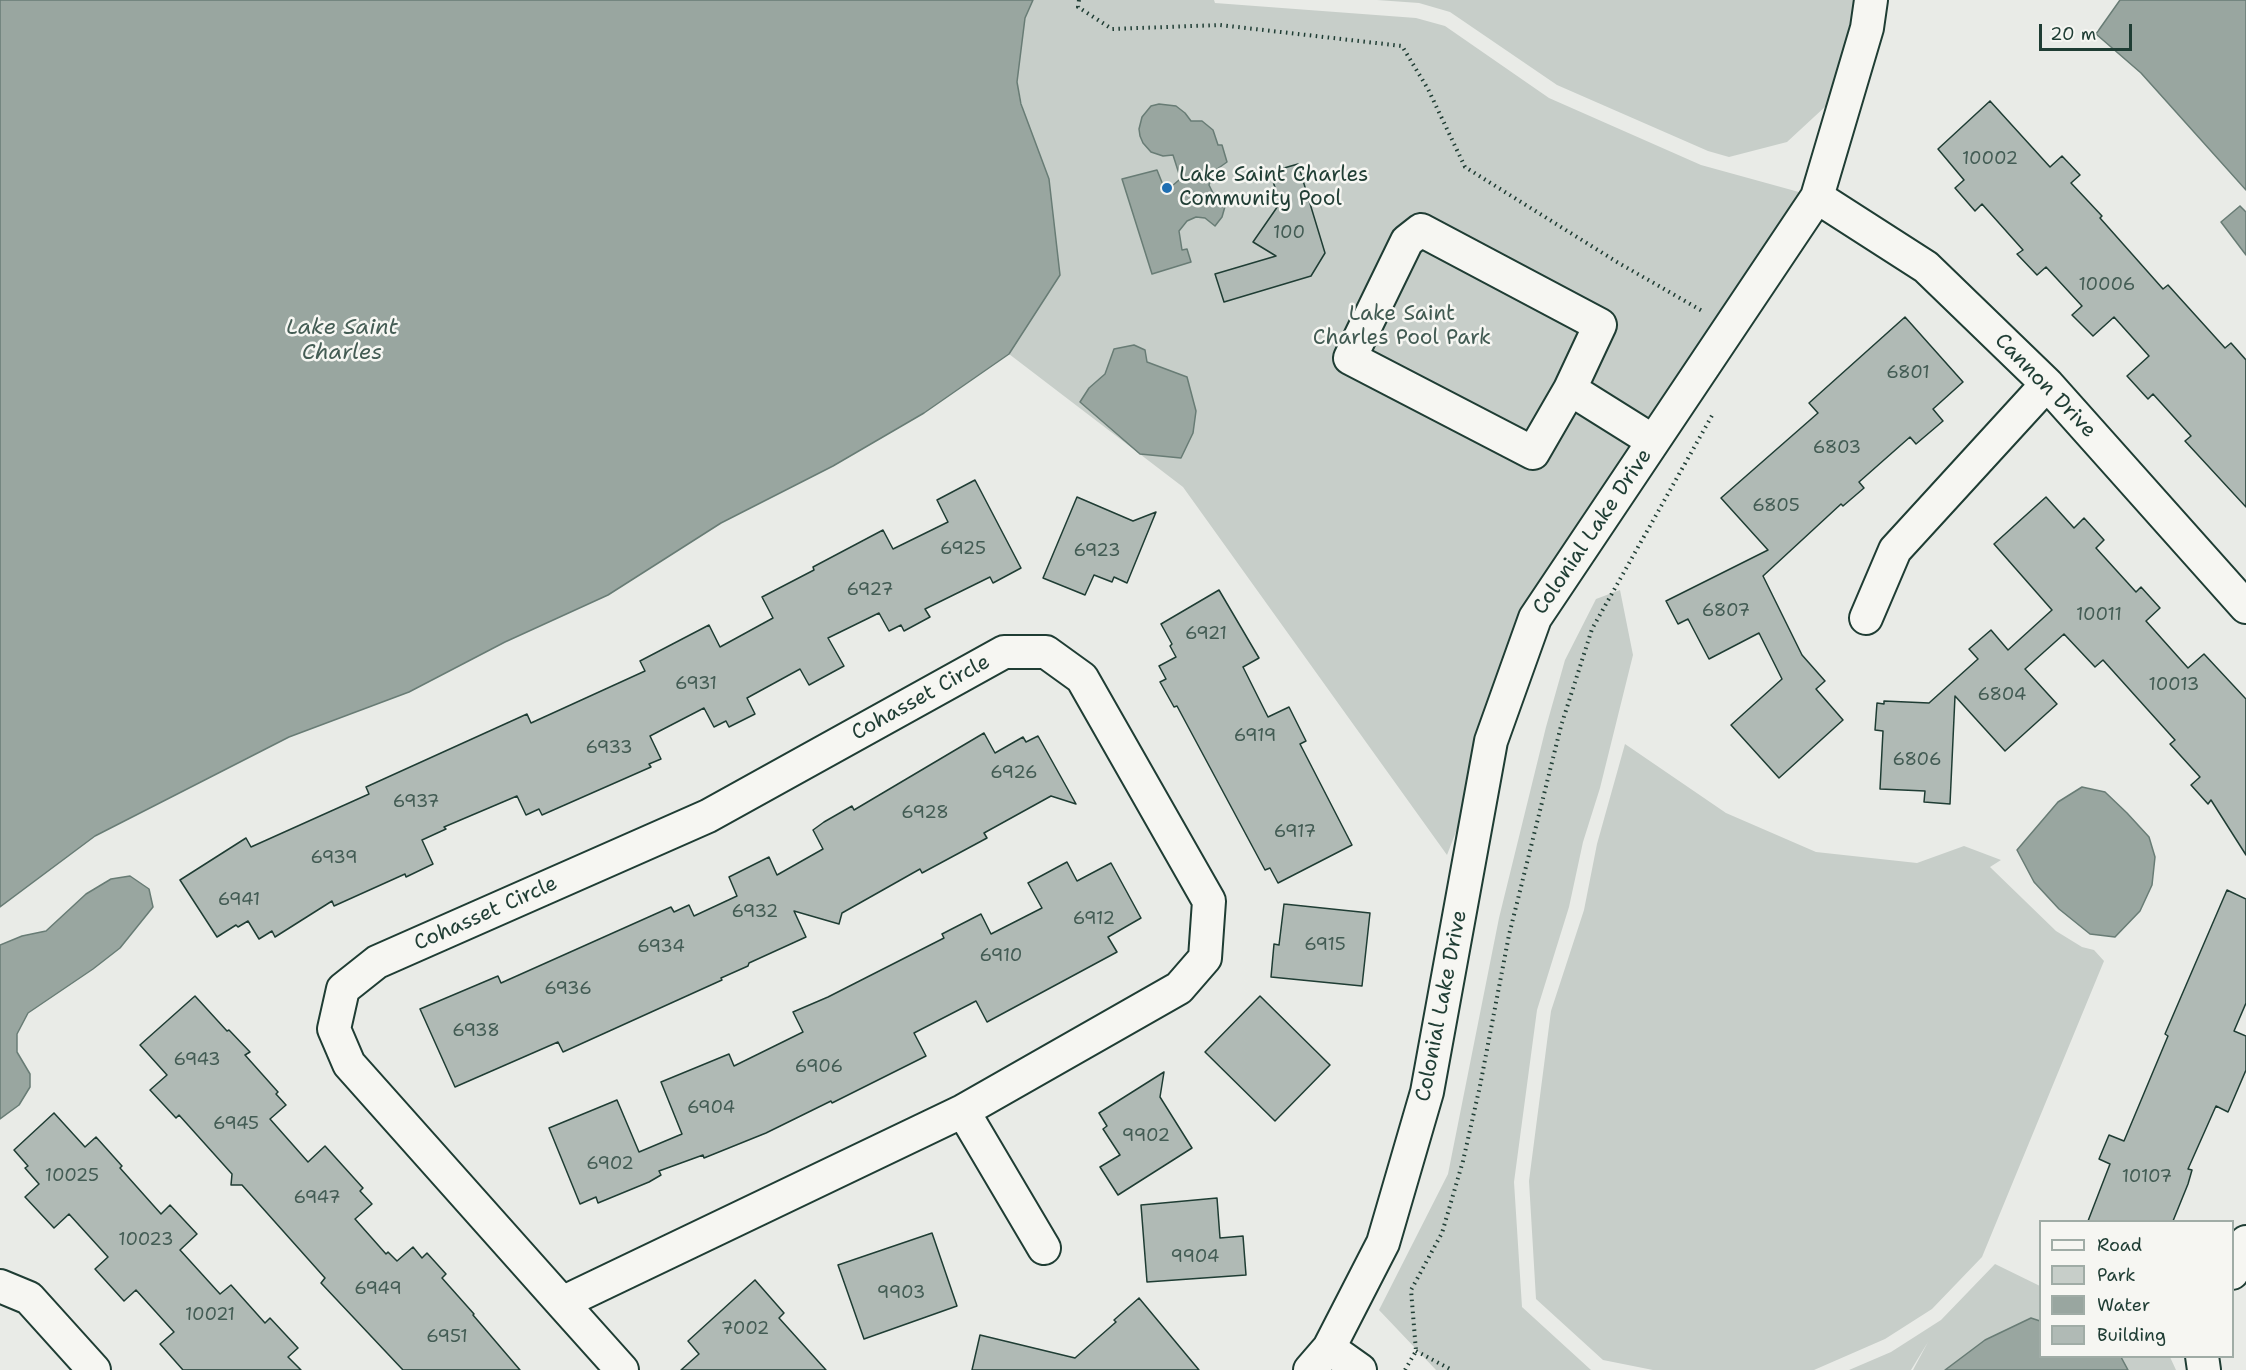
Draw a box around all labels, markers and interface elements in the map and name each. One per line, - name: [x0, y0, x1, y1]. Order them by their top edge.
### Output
- scale bar: [2042, 12, 2135, 50]
- text: 20 m: [2050, 22, 2096, 46]
- house number: 10002: [1962, 148, 2018, 170]
- place label: Lake Saint Charles Community Pool: [1179, 163, 1368, 213]
- marker: Lake Saint Charles Community Pool: [1160, 181, 1174, 195]
- house number: 100: [1273, 222, 1305, 244]
- house number: 10006: [2079, 274, 2135, 296]
- park label: Lake Saint Charles Pool Park: [1313, 302, 1491, 352]
- water label: Lake Saint Charles: [286, 315, 398, 366]
- street label: Cannon Drive: [1989, 329, 2101, 443]
- house number: 6801: [1886, 362, 1930, 384]
- house number: 6803: [1813, 437, 1861, 459]
- street label: Colonial Lake Drive: [1528, 444, 1658, 620]
- house number: 6805: [1752, 495, 1800, 517]
- house number: 6925: [940, 538, 986, 560]
- house number: 6923: [1073, 540, 1121, 562]
- house number: 6927: [847, 579, 893, 601]
- house number: 6807: [1702, 600, 1750, 622]
- house number: 10011: [2076, 604, 2122, 626]
- house number: 6921: [1185, 623, 1227, 645]
- street label: Cohasset Circle: [847, 650, 995, 746]
- house number: 6931: [675, 673, 717, 695]
- house number: 10013: [2149, 674, 2199, 696]
- house number: 6804: [1978, 684, 2026, 706]
- house number: 6919: [1234, 725, 1276, 747]
- house number: 6933: [585, 737, 633, 759]
- house number: 6806: [1893, 749, 1941, 771]
- house number: 6926: [990, 762, 1038, 784]
- house number: 6937: [393, 791, 439, 813]
- house number: 6928: [901, 802, 949, 824]
- house number: 6917: [1274, 821, 1316, 843]
- house number: 6939: [310, 847, 358, 869]
- street label: Cohasset Circle: [410, 871, 562, 957]
- house number: 6941: [218, 889, 260, 911]
- house number: 6932: [732, 901, 778, 923]
- house number: 6912: [1073, 908, 1115, 930]
- street label: Colonial Lake Drive: [1411, 908, 1473, 1104]
- house number: 6915: [1304, 934, 1346, 956]
- house number: 6934: [637, 936, 685, 958]
- house number: 6910: [980, 945, 1022, 967]
- house number: 6936: [544, 978, 592, 1000]
- house number: 6938: [452, 1020, 500, 1042]
- house number: 6943: [173, 1049, 221, 1071]
- house number: 6906: [795, 1056, 843, 1078]
- house number: 6904: [687, 1097, 735, 1119]
- house number: 6945: [213, 1113, 259, 1135]
- house number: 9902: [1122, 1125, 1170, 1147]
- house number: 6902: [586, 1153, 634, 1175]
- house number: 10025: [45, 1165, 99, 1187]
- house number: 10107: [2122, 1166, 2172, 1188]
- house number: 6947: [293, 1187, 341, 1209]
- legend: [2039, 1220, 2234, 1358]
- house number: 10023: [118, 1229, 174, 1251]
- text: Road: [2097, 1233, 2142, 1257]
- house number: 9904: [1171, 1246, 1219, 1268]
- text: Park: [2097, 1263, 2136, 1287]
- house number: 6949: [354, 1278, 402, 1300]
- house number: 9903: [877, 1282, 925, 1304]
- text: Water: [2097, 1293, 2150, 1317]
- house number: 10021: [185, 1304, 235, 1326]
- house number: 7002: [721, 1318, 769, 1340]
- text: Building: [2097, 1323, 2166, 1347]
- house number: 6951: [426, 1326, 468, 1348]

